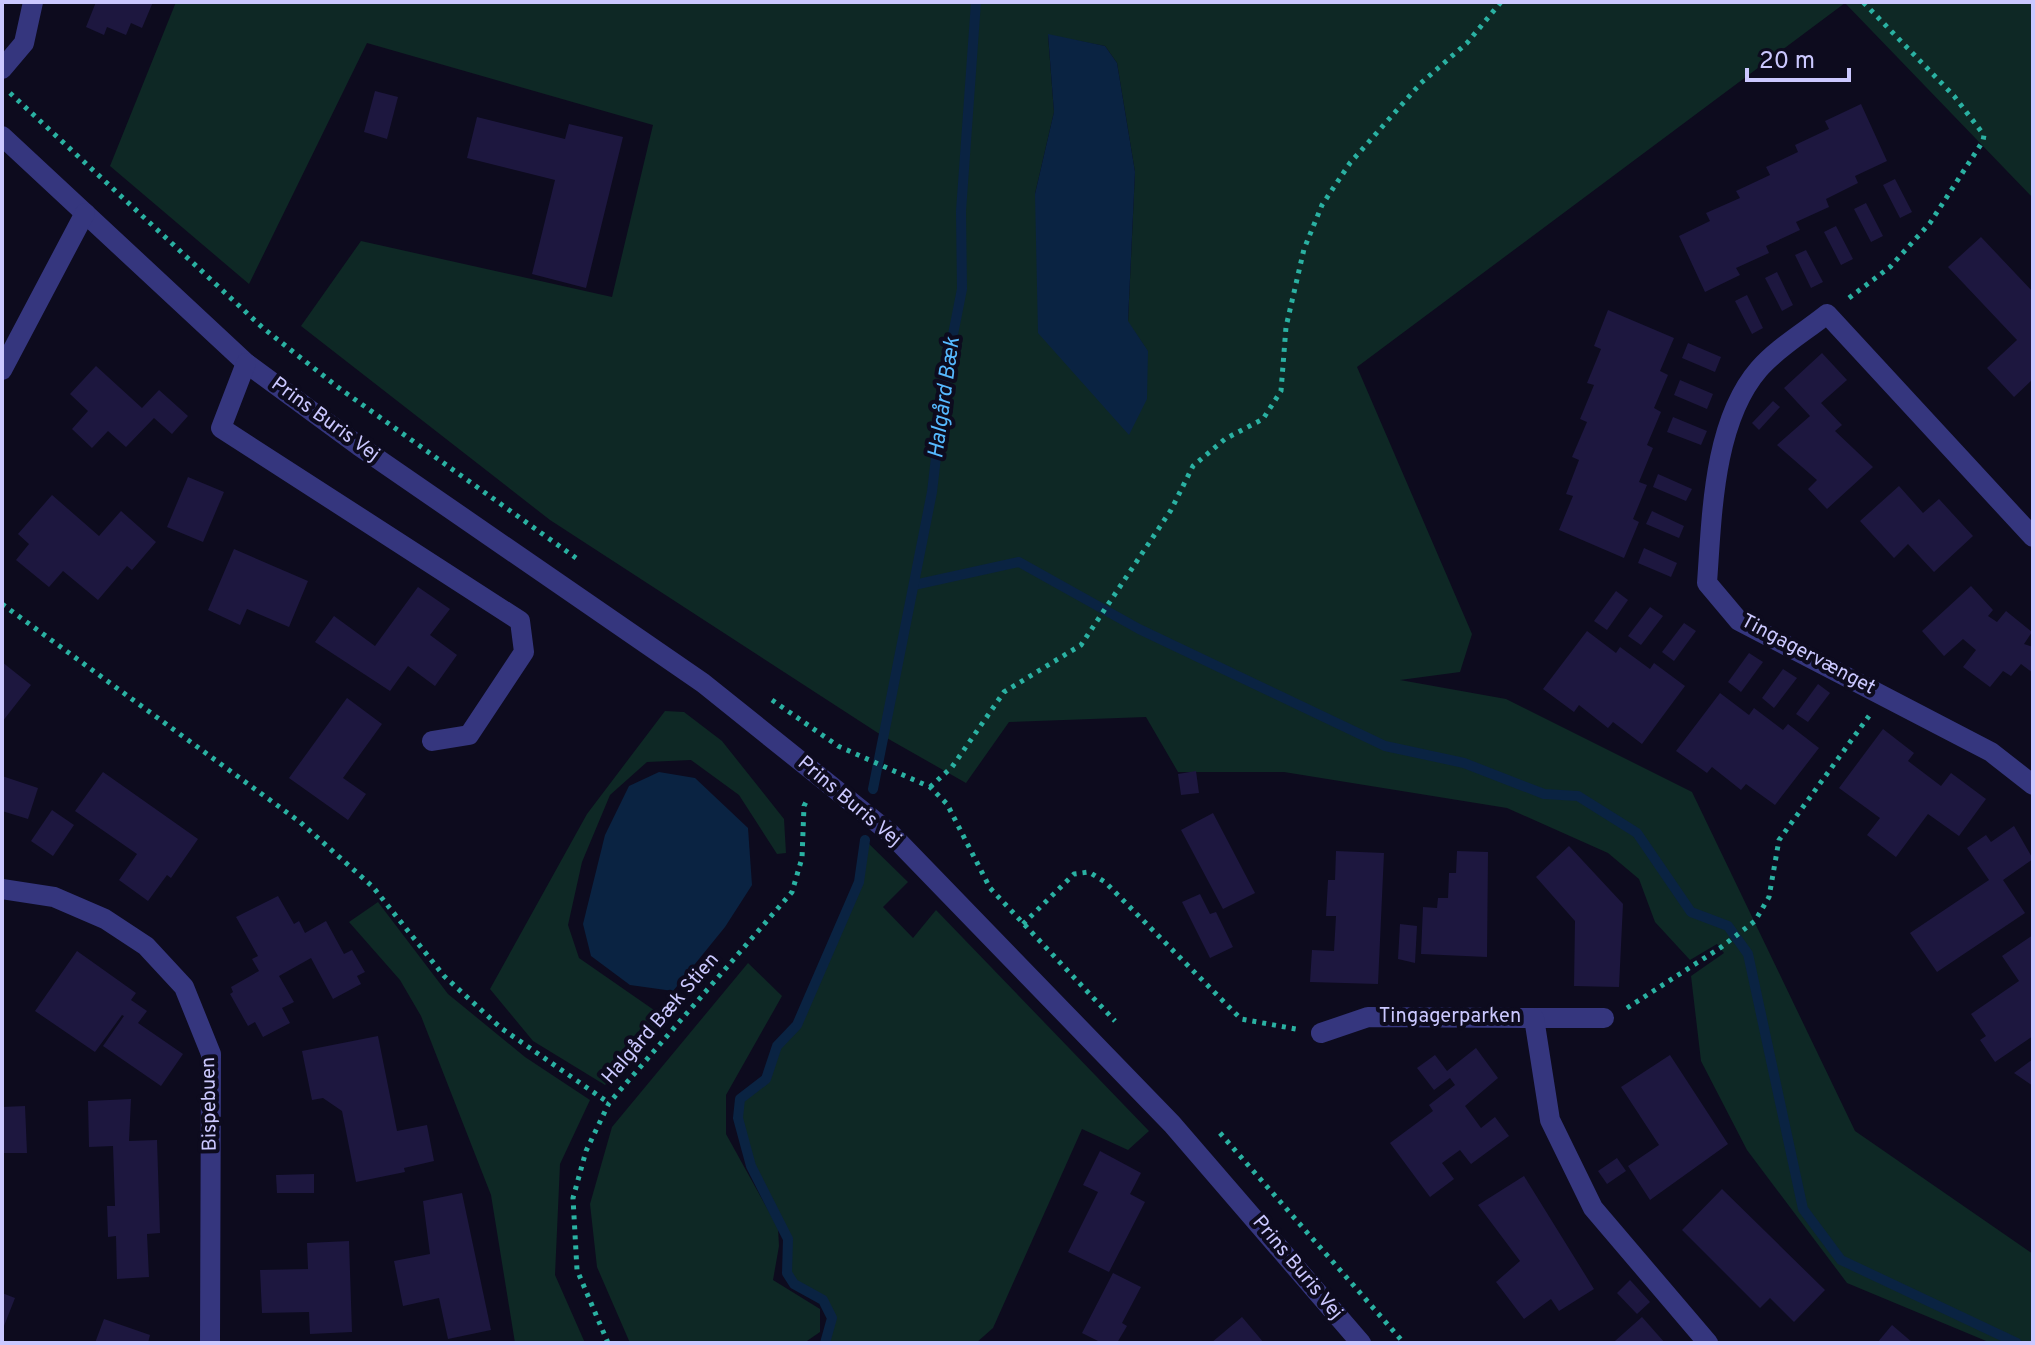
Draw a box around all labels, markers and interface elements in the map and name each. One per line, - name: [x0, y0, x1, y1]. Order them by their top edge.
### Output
- scale bar: [1747, 32, 1849, 82]
- text: 20 m: [1759, 47, 1815, 77]
- water label: Halgård Bæk: [923, 335, 967, 460]
- street label: Prins Buris Vej: [265, 372, 385, 468]
- street label: Tingagervænget: [1736, 609, 1880, 701]
- street label: Prins Buris Vej: [792, 751, 906, 853]
- street label: Halgård Bæk Stien: [597, 948, 725, 1090]
- street label: Tingagerparken: [1379, 1004, 1521, 1030]
- street label: Bispebuen: [196, 1056, 224, 1152]
- street label: Prins Buris Vej: [1246, 1211, 1348, 1325]

